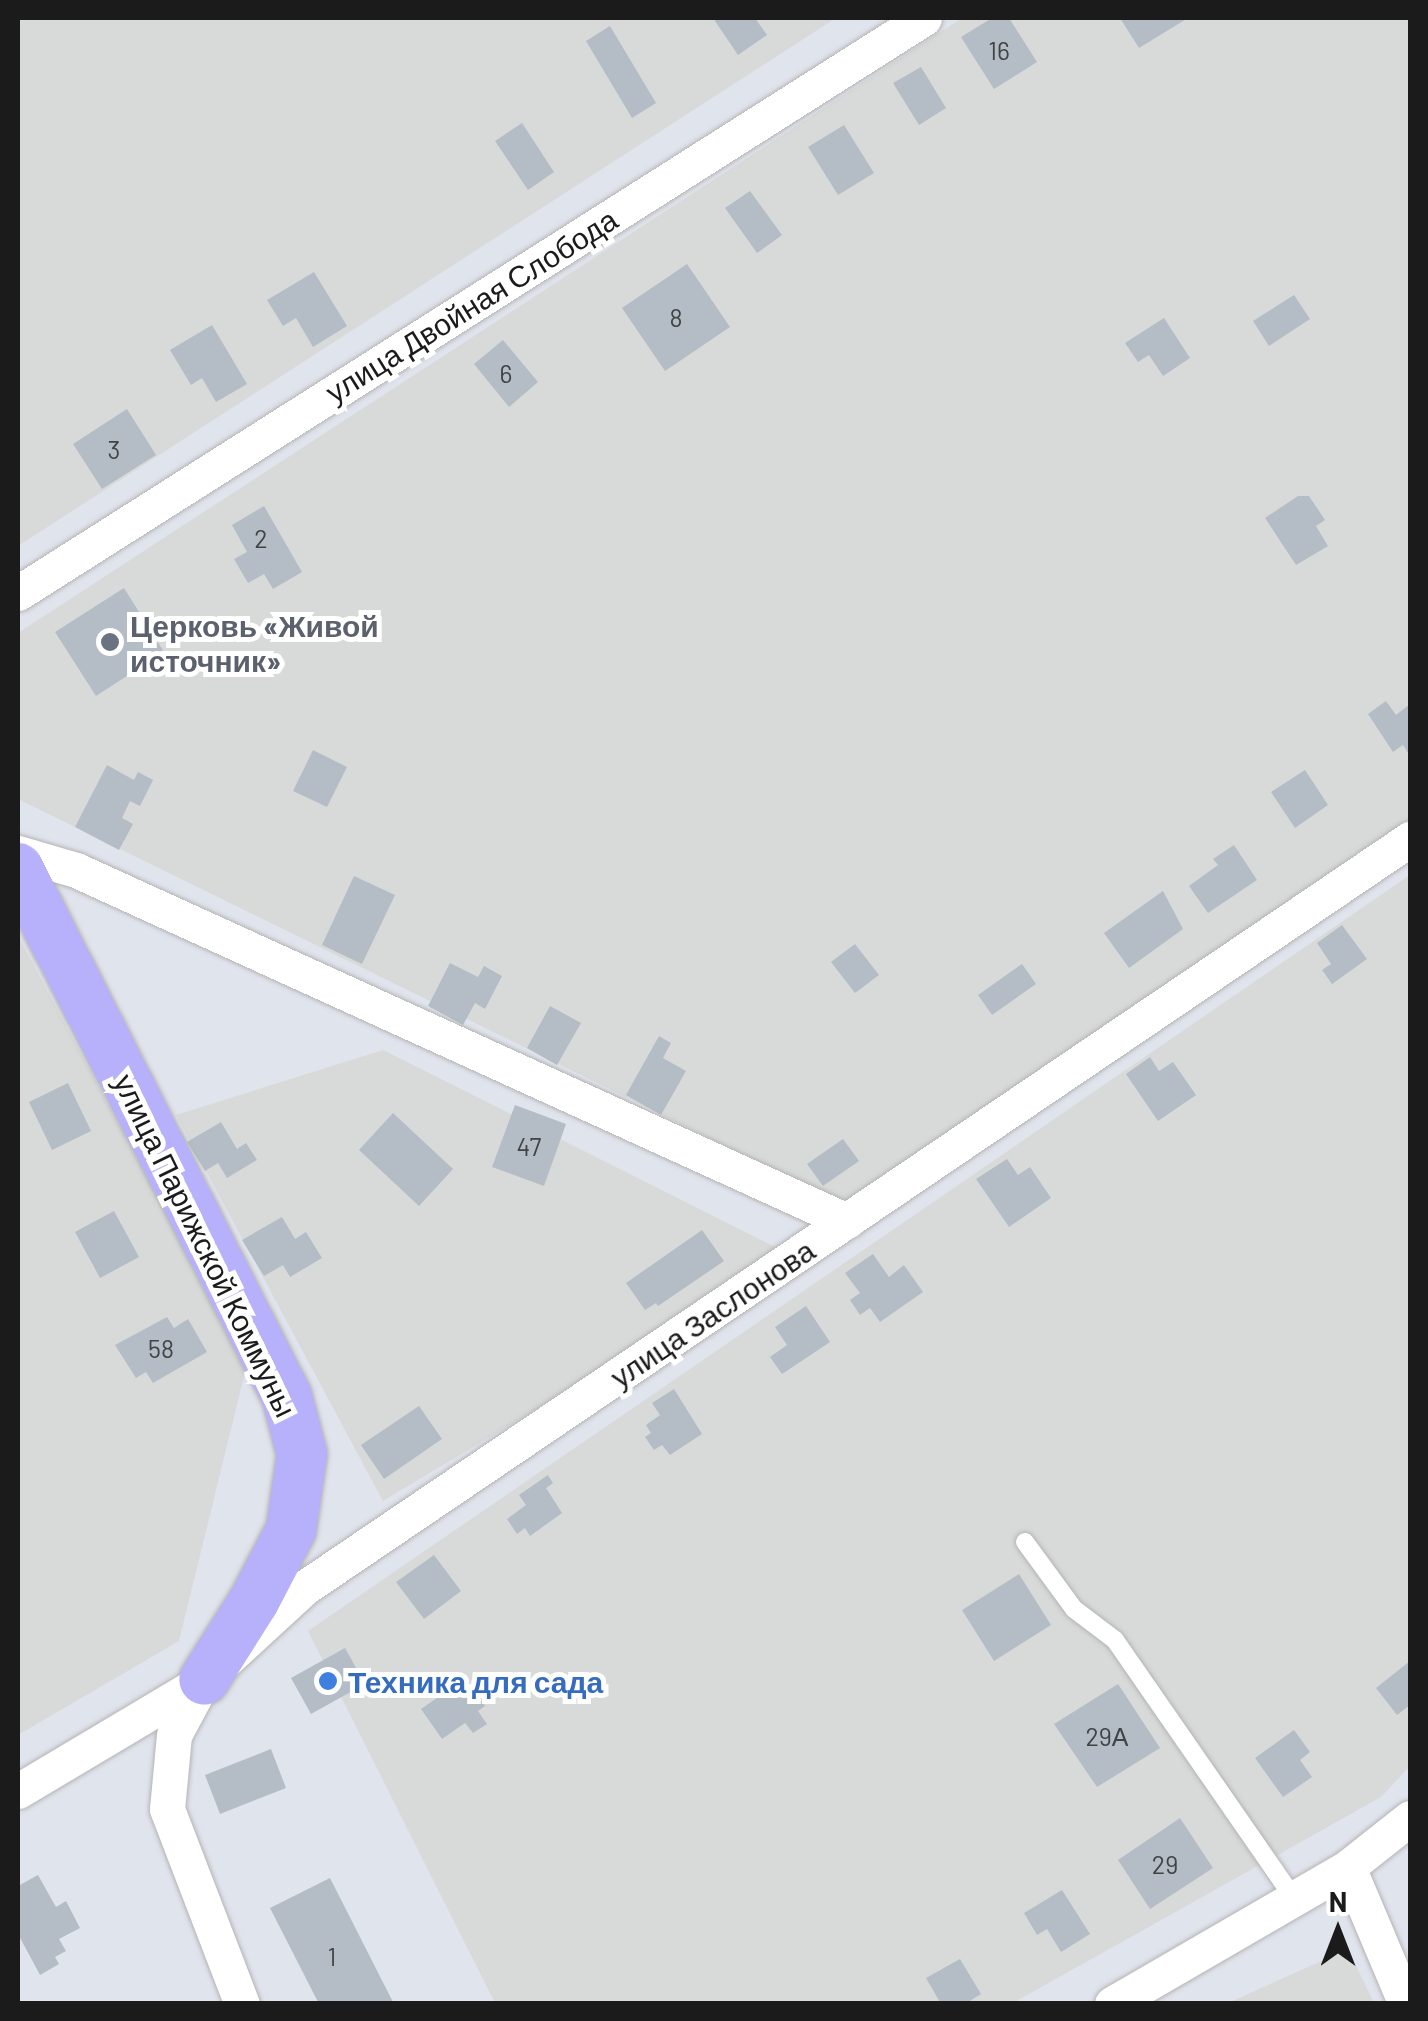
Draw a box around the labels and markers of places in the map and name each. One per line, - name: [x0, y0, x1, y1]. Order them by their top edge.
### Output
- place label: Церковь «Живой источник»: [130, 607, 379, 678]
- marker: Церковь «Живой источник»: [99, 631, 121, 653]
- place label: Техника для сада: [348, 1663, 603, 1699]
- marker: Техника для сада: [317, 1670, 339, 1692]

